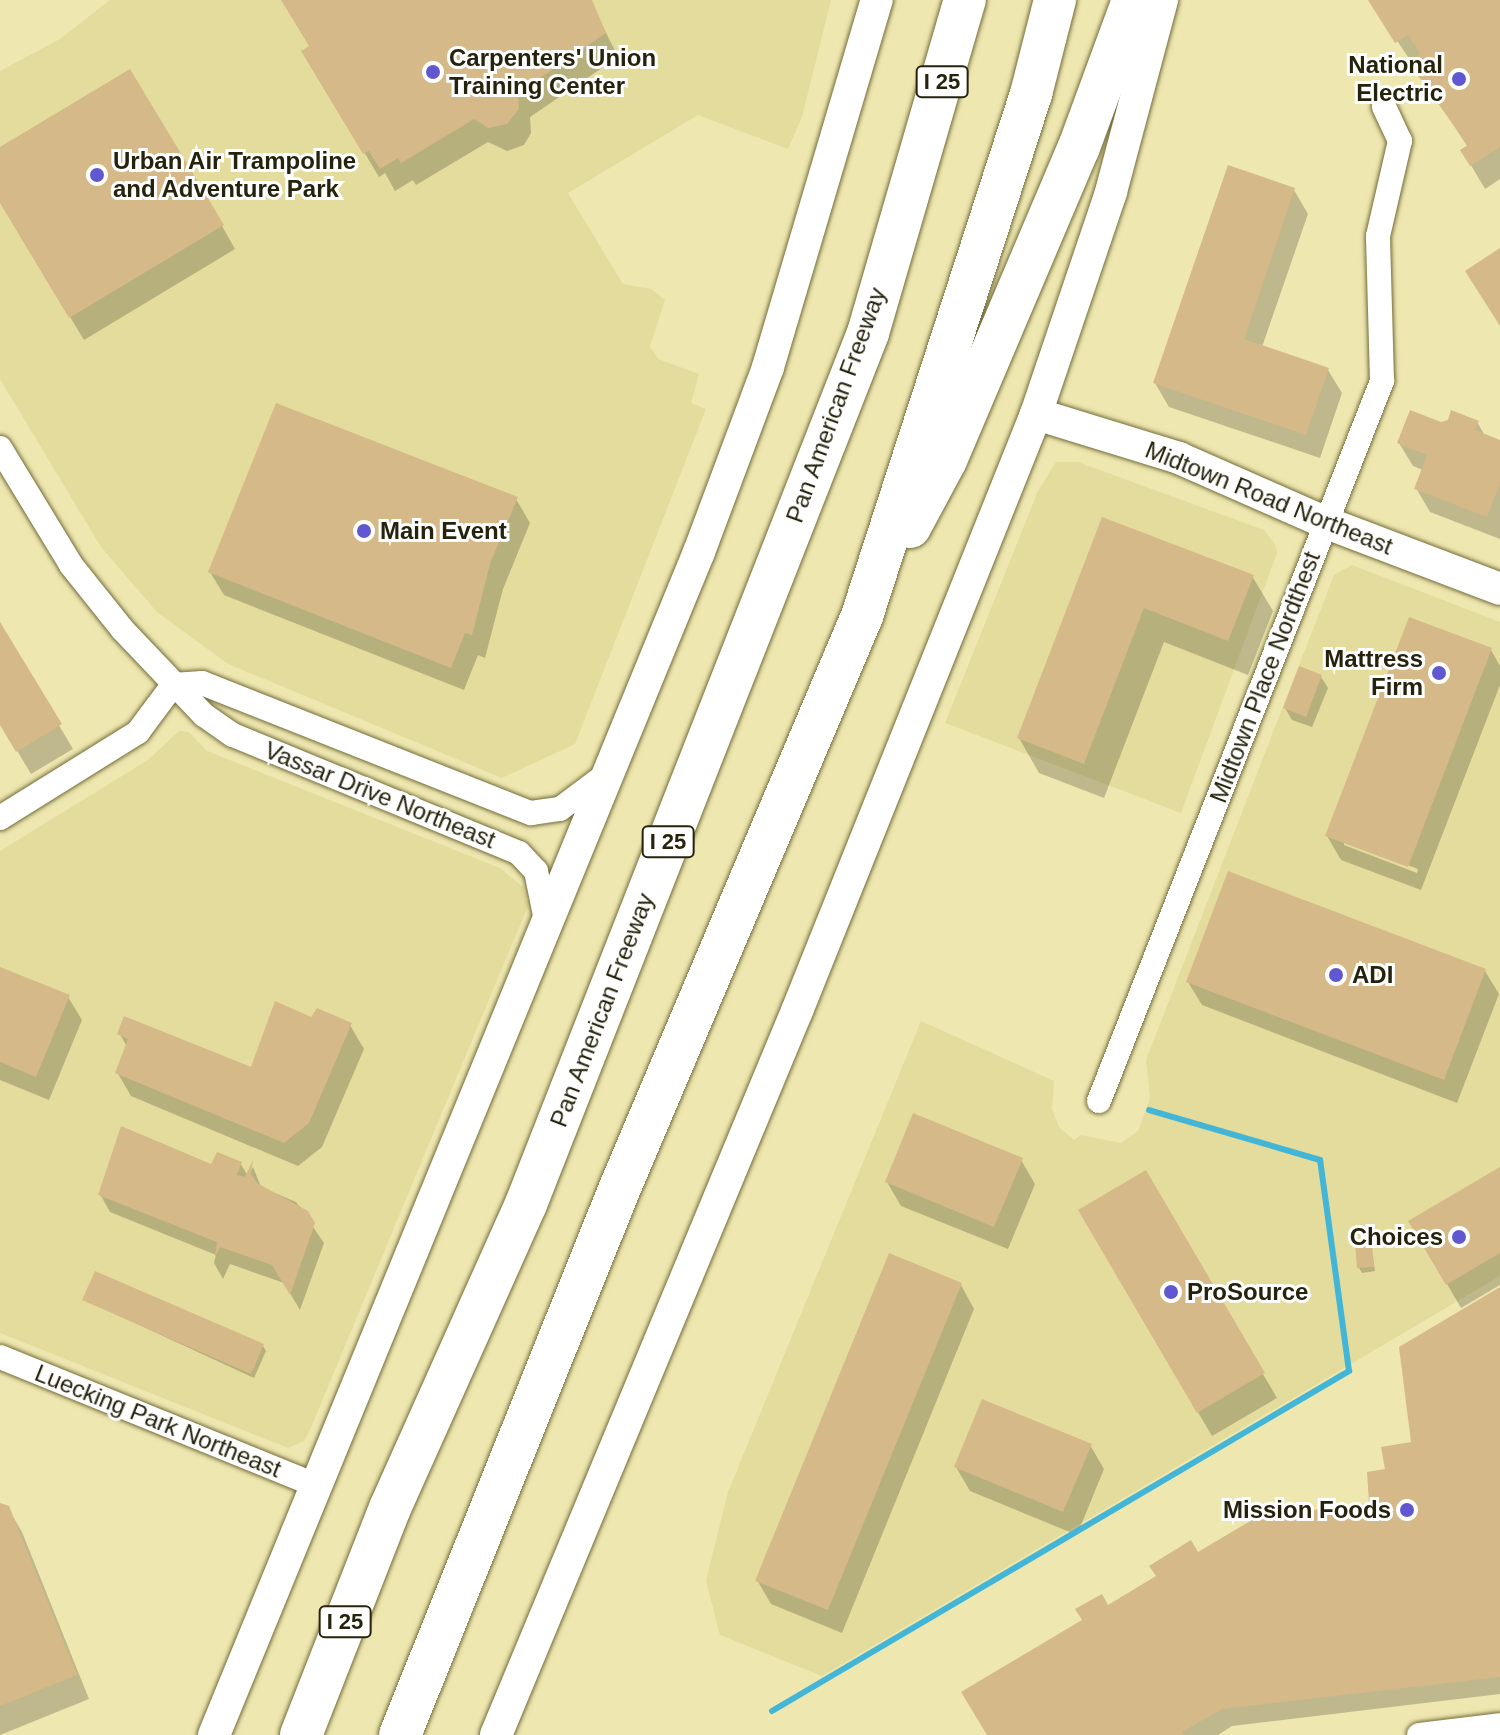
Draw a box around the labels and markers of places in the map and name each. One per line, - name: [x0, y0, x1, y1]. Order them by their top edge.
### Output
- place label: Carpenters' Union Training Center: [449, 44, 656, 100]
- place label: National Electric: [1348, 51, 1443, 107]
- marker: Carpenters' Union Training Center: [424, 63, 442, 81]
- marker: National Electric: [1450, 70, 1468, 88]
- place label: Urban Air Trampoline and Adventure Park: [113, 147, 357, 203]
- marker: Urban Air Trampoline and Adventure Park: [88, 166, 106, 184]
- place label: Main Event: [380, 517, 507, 545]
- marker: Main Event: [355, 522, 373, 540]
- place label: Mattress Firm: [1324, 645, 1423, 701]
- marker: Mattress Firm: [1430, 664, 1448, 682]
- place label: ADI: [1352, 961, 1393, 989]
- marker: ADI: [1327, 966, 1345, 984]
- place label: Choices: [1350, 1223, 1443, 1251]
- marker: Choices: [1450, 1228, 1468, 1246]
- place label: ProSource: [1187, 1278, 1308, 1306]
- marker: ProSource: [1162, 1283, 1180, 1301]
- place label: Mission Foods: [1223, 1496, 1391, 1524]
- marker: Mission Foods: [1398, 1501, 1416, 1519]

